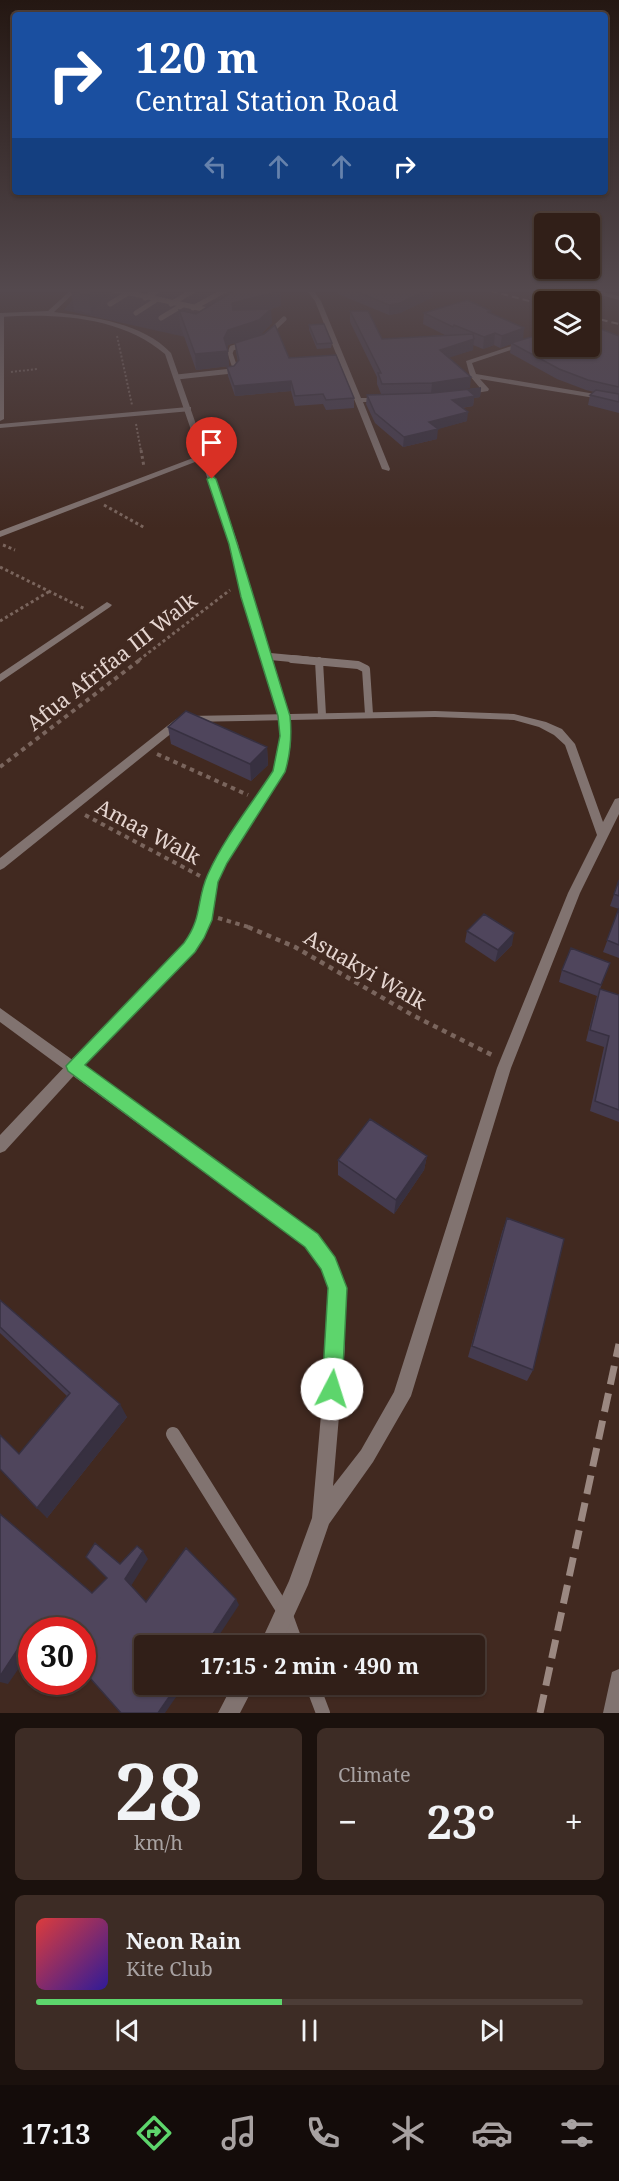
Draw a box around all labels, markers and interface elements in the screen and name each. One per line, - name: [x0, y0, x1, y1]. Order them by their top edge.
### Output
- text: 120 m: [135, 28, 259, 85]
- icon: right: [36, 36, 114, 114]
- text: Central Station Road: [135, 82, 398, 119]
- icon: left: [199, 150, 232, 183]
- icon: ahead: [262, 150, 295, 183]
- icon: ahead: [325, 150, 358, 183]
- icon: right: [388, 150, 421, 183]
- map controls: [534, 213, 600, 357]
- button: search: [534, 213, 600, 279]
- button: layers: [534, 291, 600, 357]
- pin: [186, 417, 237, 479]
- icon: arrive: [195, 426, 228, 459]
- street label: Afua Afrifaa III Walk: [20, 585, 203, 737]
- street label: Amaa Walk: [91, 792, 206, 871]
- street label: Asuakyi Walk: [299, 923, 432, 1016]
- position arrow: [300, 1357, 364, 1421]
- speed limit sign: 30: [18, 1617, 96, 1695]
- text: 17:15 · 2 min · 490 m: [200, 1650, 419, 1680]
- text: 28: [114, 1737, 203, 1843]
- text: Climate: [338, 1761, 411, 1788]
- text: 23°: [426, 1791, 495, 1852]
- text: −: [338, 1799, 357, 1844]
- text: +: [565, 1799, 583, 1844]
- text: km/h: [134, 1829, 183, 1856]
- text: Neon Rain: [126, 1925, 241, 1955]
- text: Kite Club: [126, 1955, 213, 1982]
- icon: previous: [111, 2014, 144, 2047]
- icon: pause: [293, 2014, 326, 2047]
- icon: next: [475, 2014, 508, 2047]
- icon: directions: [133, 2112, 175, 2154]
- icon: music: [218, 2112, 260, 2154]
- icon: phone: [302, 2112, 344, 2154]
- icon: climate: [387, 2112, 429, 2154]
- icon: car: [471, 2112, 513, 2154]
- icon: filters: [556, 2112, 598, 2154]
- text: 17:13: [21, 2115, 91, 2152]

